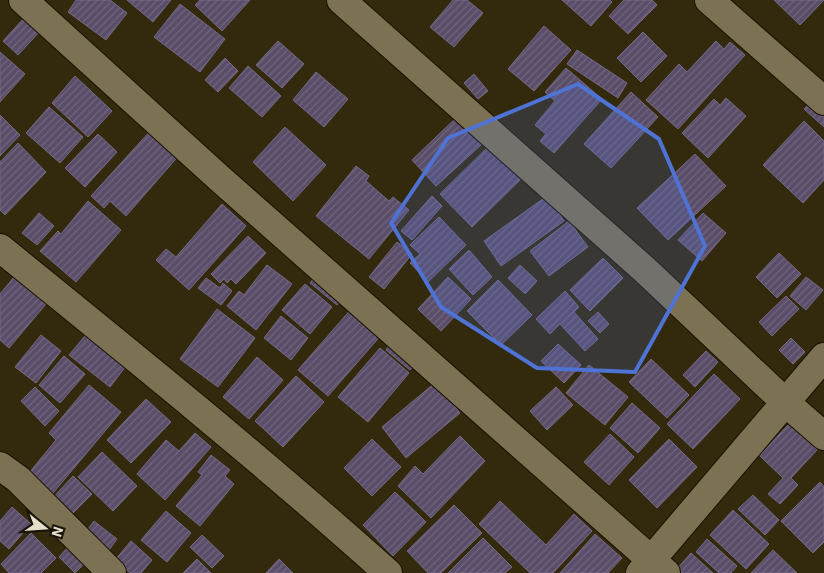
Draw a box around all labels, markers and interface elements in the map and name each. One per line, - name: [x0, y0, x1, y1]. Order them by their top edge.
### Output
- north arrow: [20, 503, 70, 553]
- text: N: [47, 524, 68, 539]

